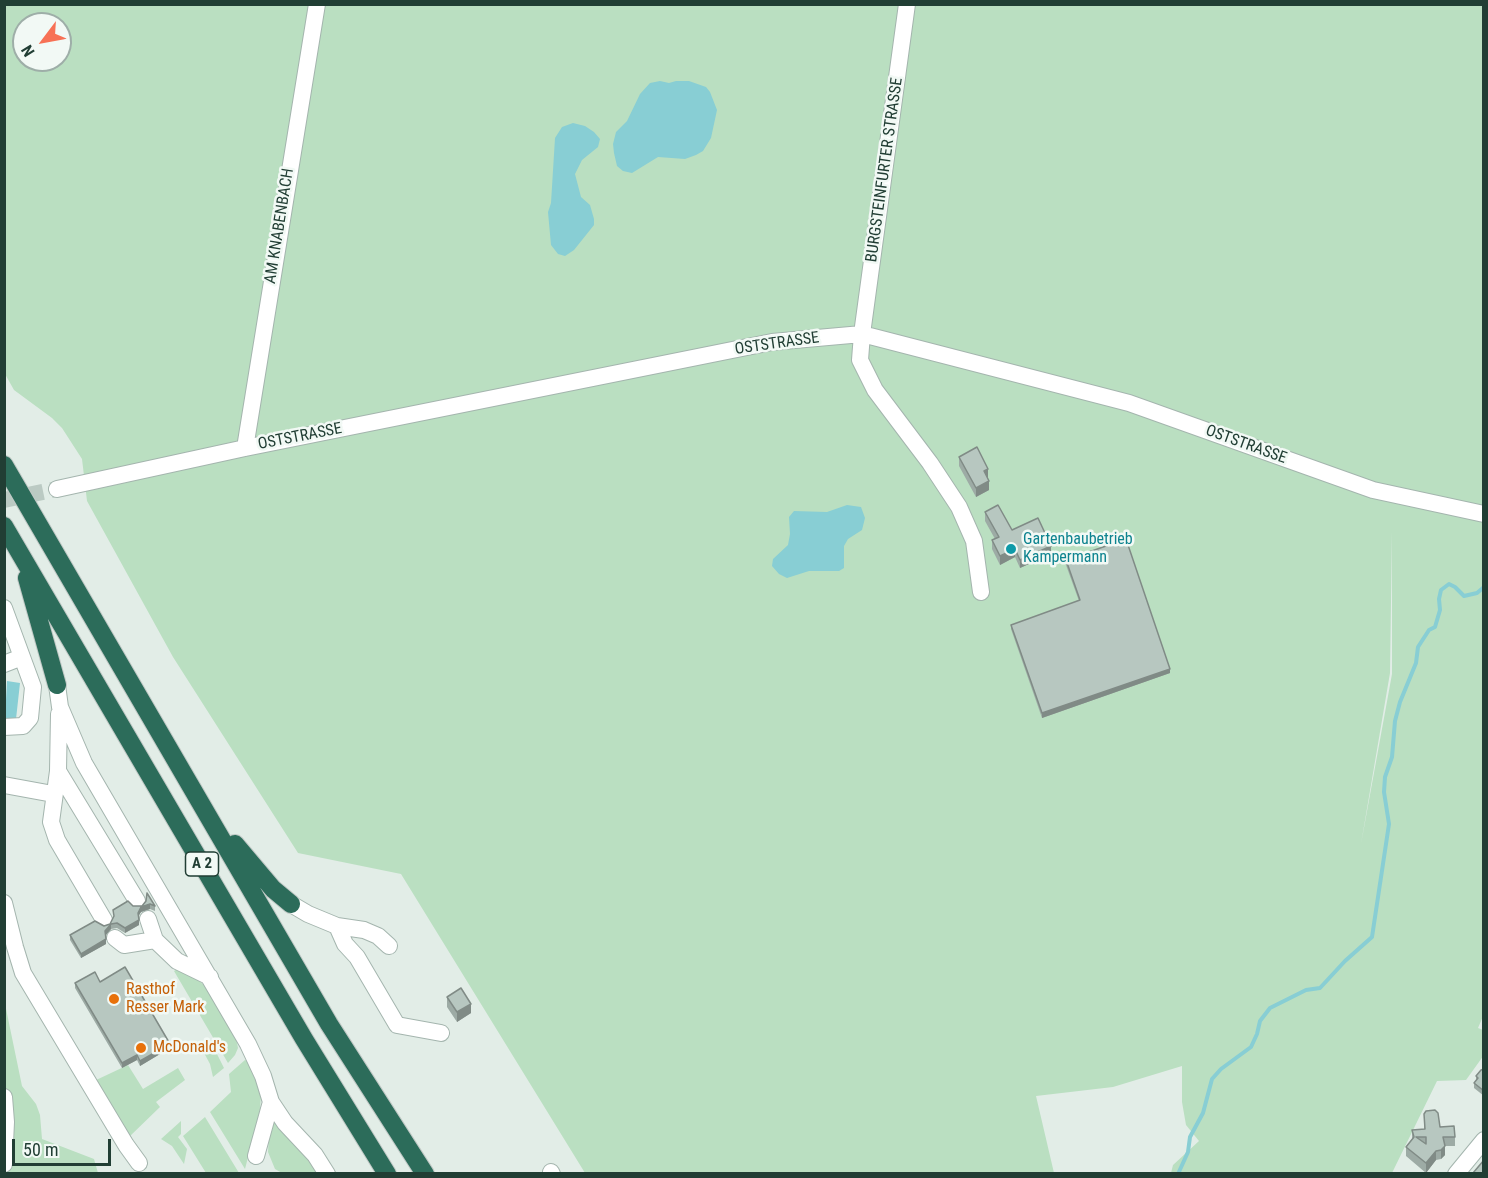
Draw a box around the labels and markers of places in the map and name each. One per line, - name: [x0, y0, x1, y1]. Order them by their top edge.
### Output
- place label: Gartenbaubetrieb Kampermann: [1023, 530, 1133, 568]
- marker: Gartenbaubetrieb Kampermann: [1004, 542, 1018, 556]
- place label: Rasthof Resser Mark: [126, 980, 204, 1018]
- marker: Rasthof Resser Mark: [107, 992, 121, 1006]
- place label: McDonald's: [153, 1038, 226, 1058]
- marker: McDonald's: [134, 1041, 148, 1055]

